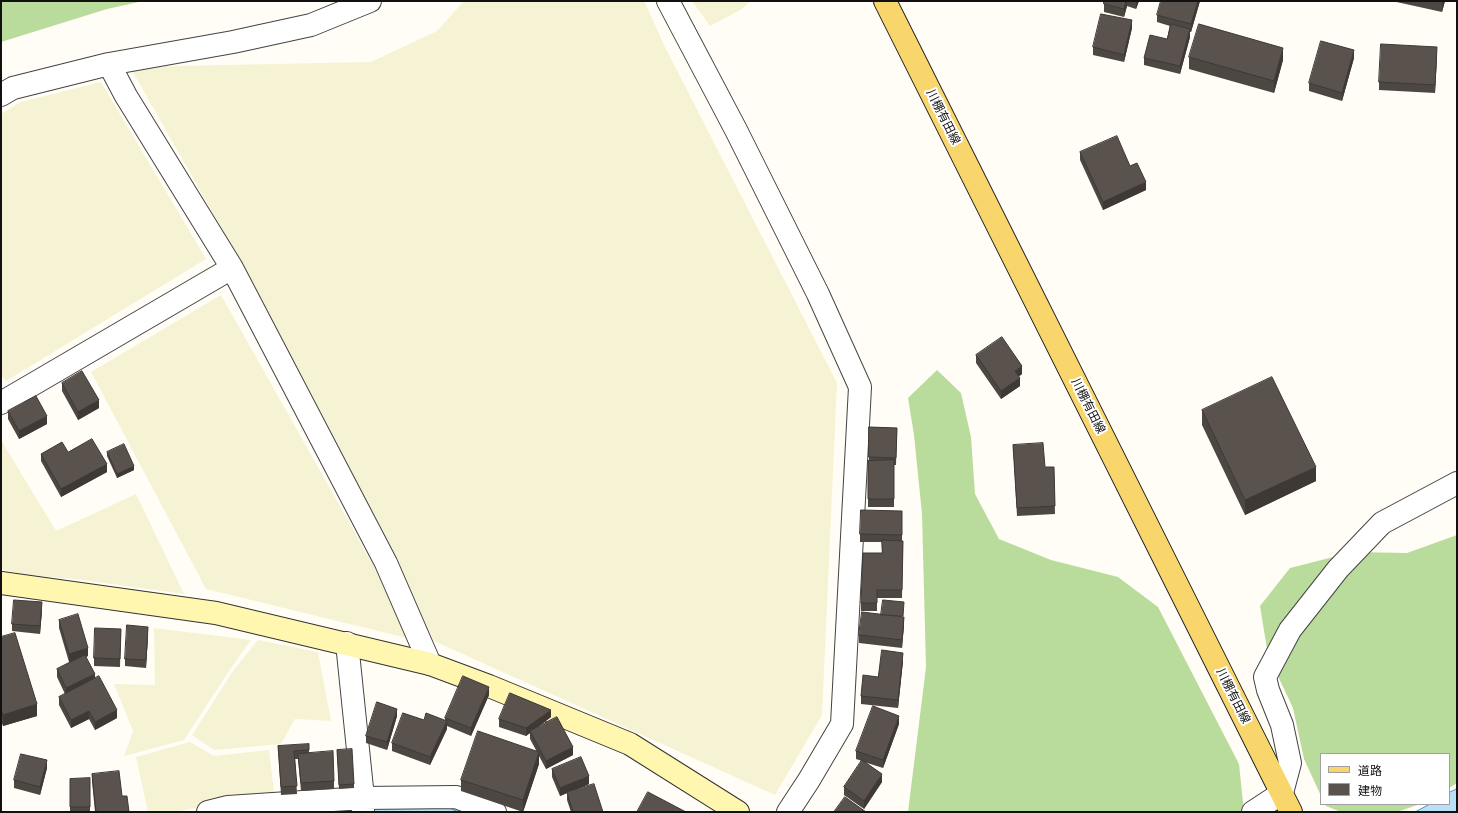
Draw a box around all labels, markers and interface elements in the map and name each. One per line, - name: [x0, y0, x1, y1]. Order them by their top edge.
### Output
- street label: 川棚有田線: [923, 87, 963, 147]
- street label: 川棚有田線: [1068, 376, 1108, 436]
- street label: 川棚有田線: [1213, 666, 1253, 726]
- legend: [1320, 753, 1450, 805]
- text: 道路: [1358, 764, 1382, 778]
- text: 建物: [1358, 784, 1382, 798]

